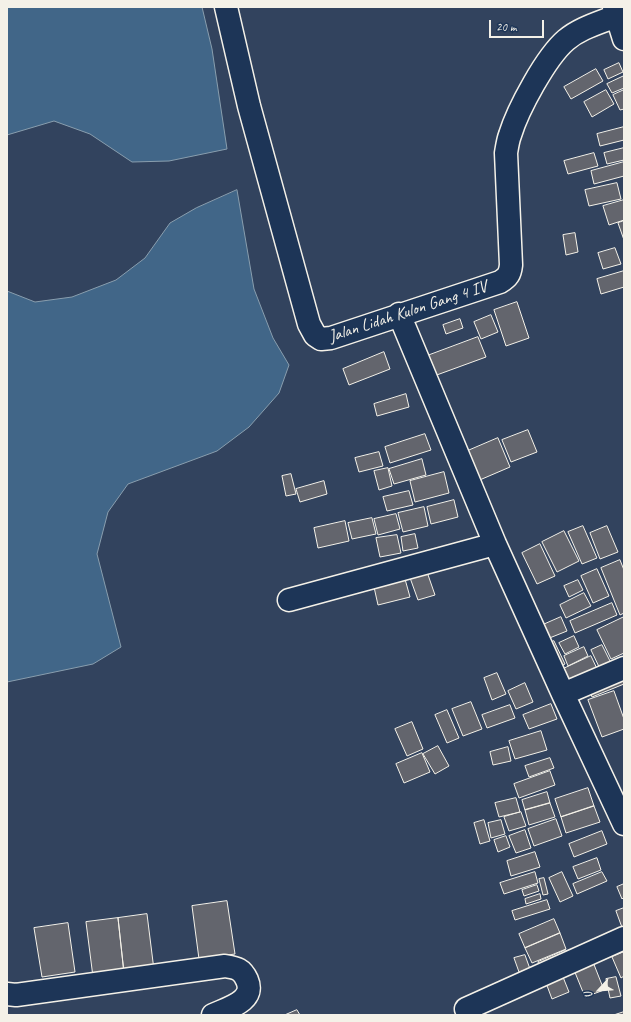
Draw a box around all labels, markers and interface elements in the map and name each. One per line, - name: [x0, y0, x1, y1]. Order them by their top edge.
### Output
- scale bar: [491, 12, 546, 38]
- text: 20 m: [496, 19, 516, 35]
- street label: Jalan Lidah Kulon Gang 4 IV: [326, 277, 490, 347]
- north arrow: [579, 970, 619, 1010]
- text: U: [581, 990, 596, 1001]

